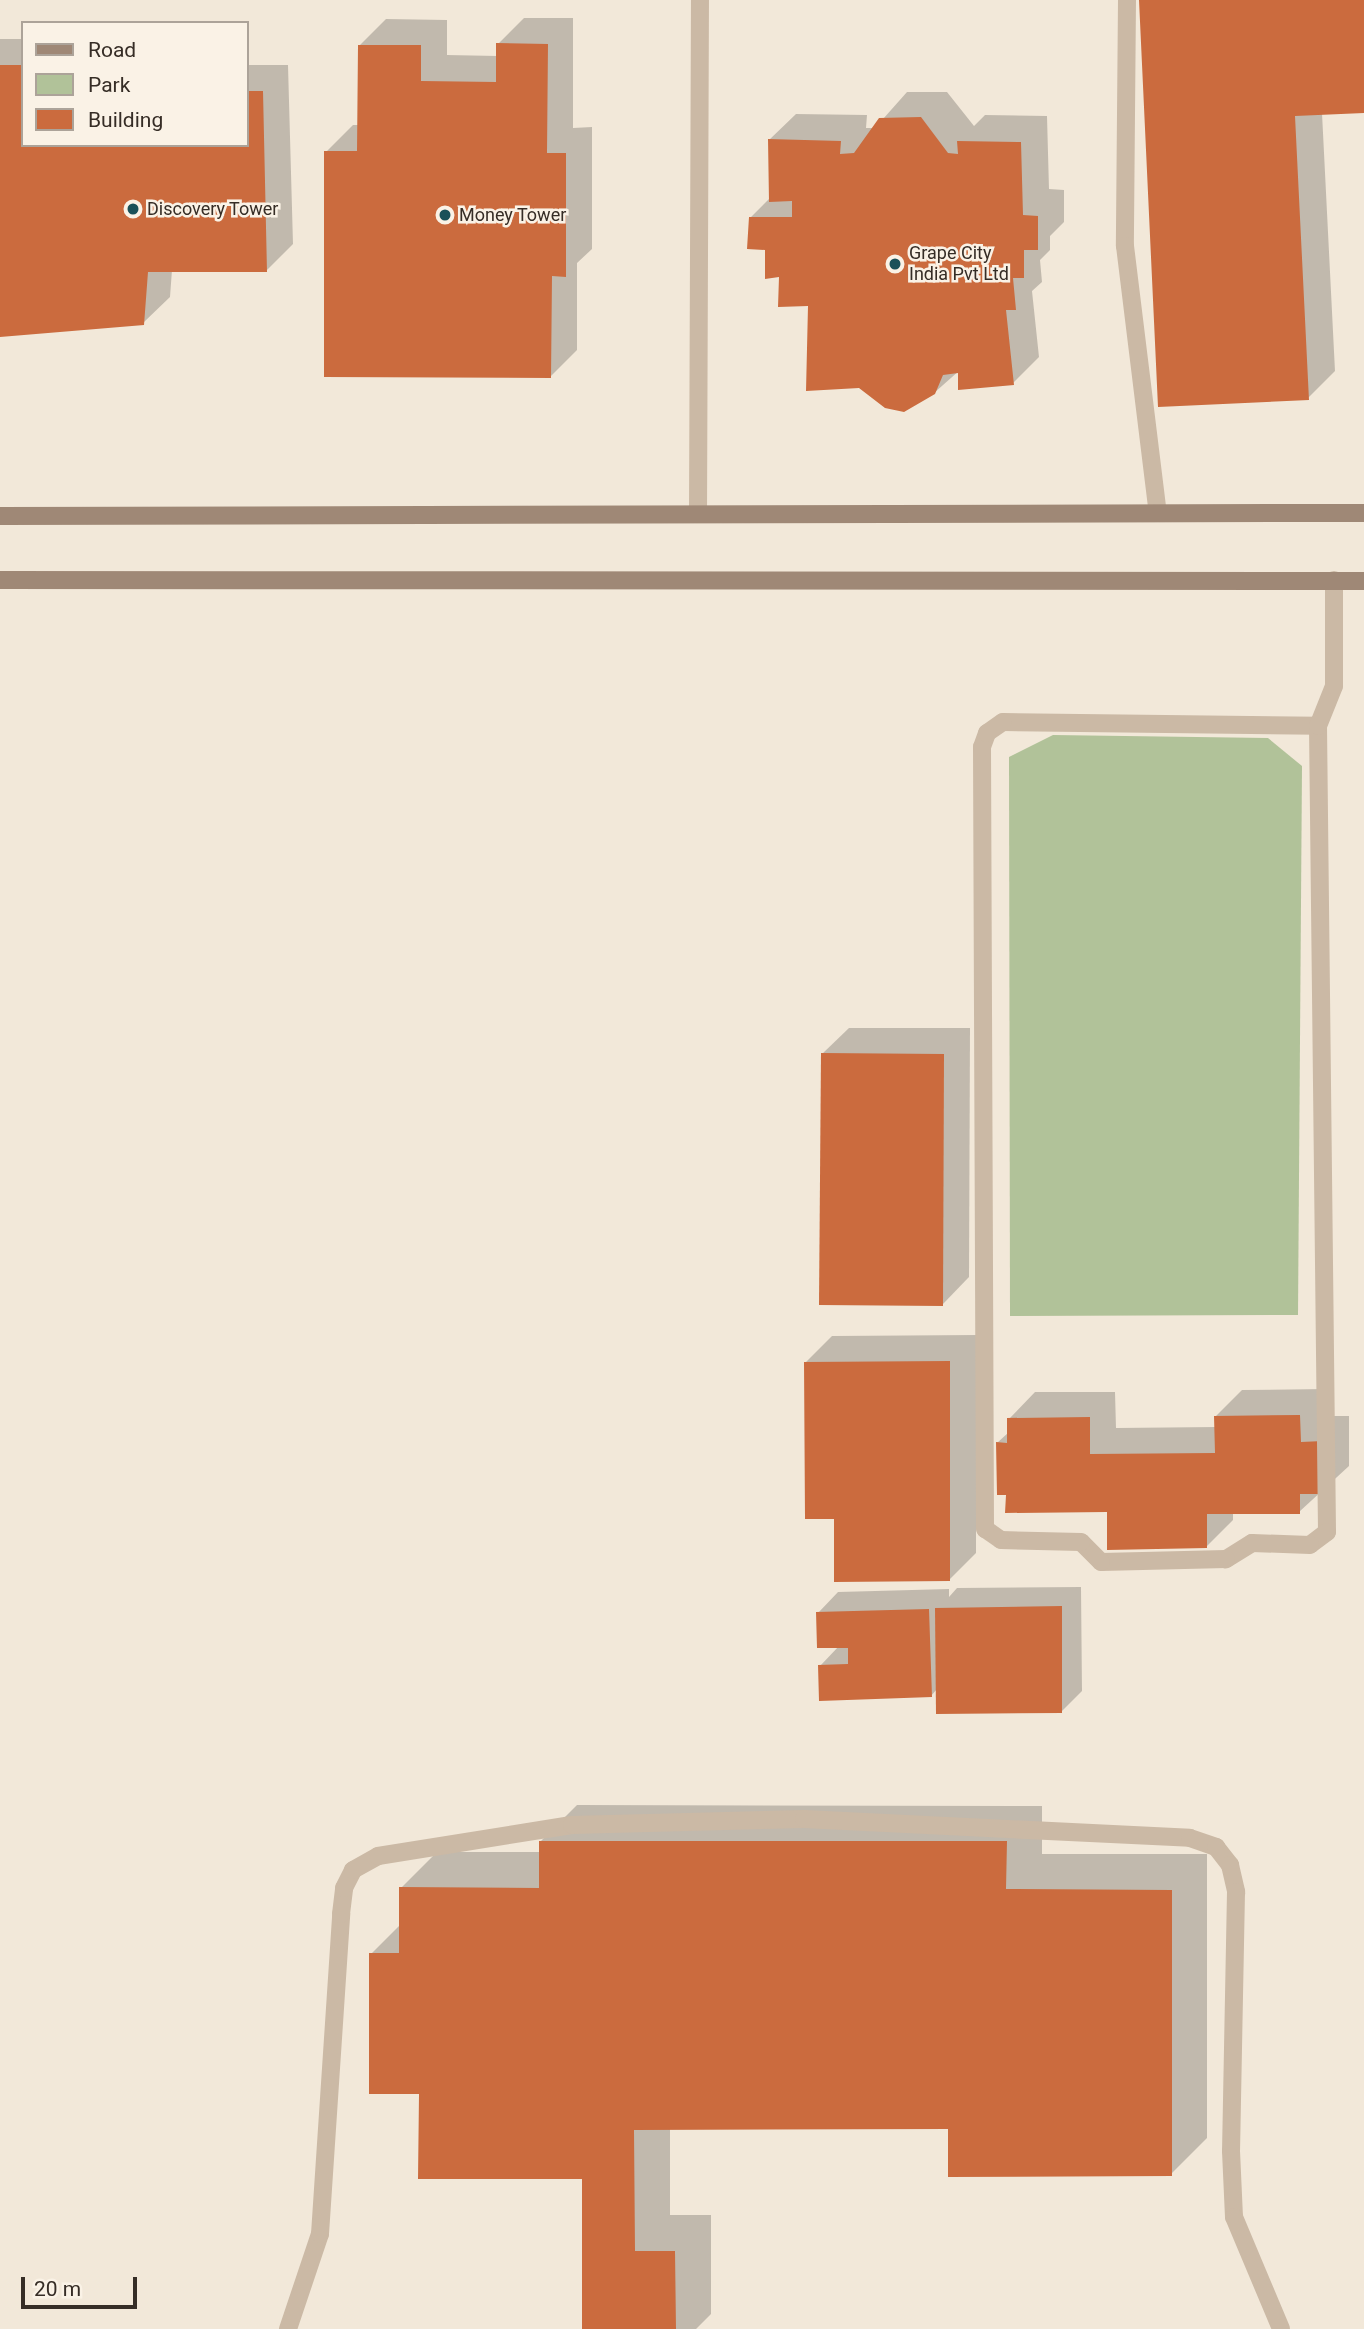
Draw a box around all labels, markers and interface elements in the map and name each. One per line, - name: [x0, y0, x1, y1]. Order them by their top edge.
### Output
- legend: [21, 21, 248, 147]
- text: Road: [88, 38, 136, 62]
- text: Park: [88, 73, 130, 97]
- text: Building: [88, 108, 163, 132]
- place label: Discovery Tower: [147, 198, 279, 220]
- marker: Discovery Tower: [125, 201, 141, 217]
- place label: Money Tower: [459, 204, 567, 226]
- marker: Money Tower: [437, 207, 453, 223]
- place label: Grape City India Pvt Ltd: [909, 243, 1009, 286]
- marker: Grape City India Pvt Ltd: [887, 256, 903, 272]
- scale bar: [24, 2262, 140, 2306]
- text: 20 m: [34, 2277, 81, 2301]

